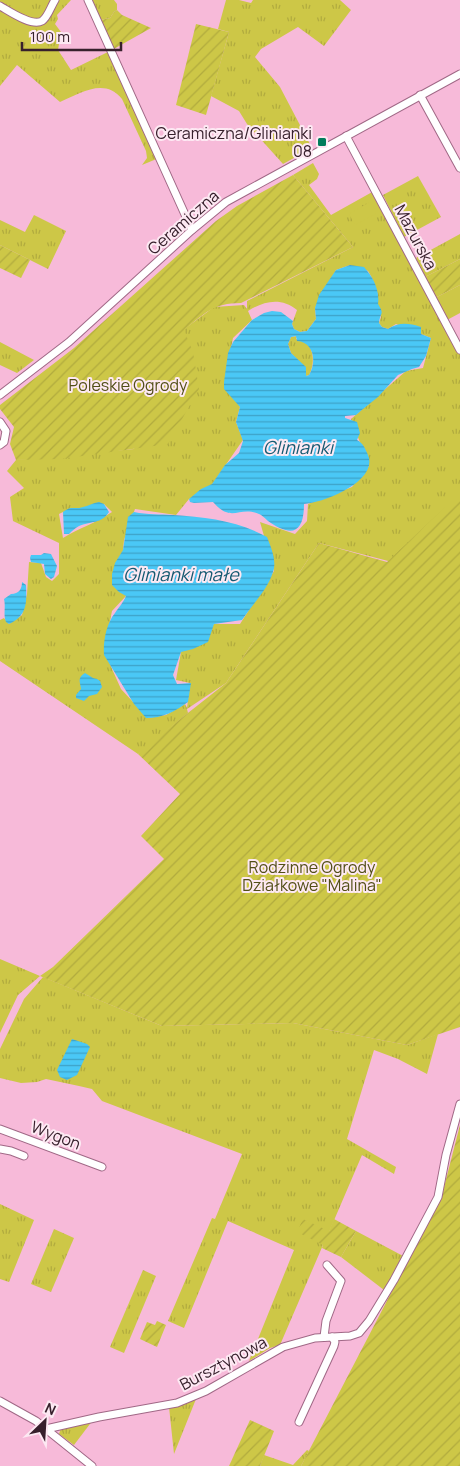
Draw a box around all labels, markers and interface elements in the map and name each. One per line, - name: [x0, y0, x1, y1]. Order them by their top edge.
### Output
- scale bar: [22, 20, 121, 52]
- text: 100 m: [30, 26, 70, 47]
- place label: Ceramiczna/Glinianki 08: [156, 122, 312, 162]
- marker: Ceramiczna/Glinianki 08: [316, 136, 328, 148]
- street label: Ceramiczna: [143, 185, 223, 259]
- street label: Mazurska: [390, 200, 442, 274]
- park label: Poleskie Ogrody: [69, 374, 188, 396]
- water label: Glinianki: [263, 435, 336, 459]
- water label: Glinianki małe: [123, 562, 240, 586]
- park label: Rodzinne Ogrody Działkowe "Malina": [242, 856, 382, 896]
- street label: Wygon: [28, 1115, 84, 1155]
- street label: Bursztynowa: [176, 1331, 270, 1395]
- north arrow: [20, 1396, 70, 1446]
- text: N: [42, 1398, 59, 1420]

